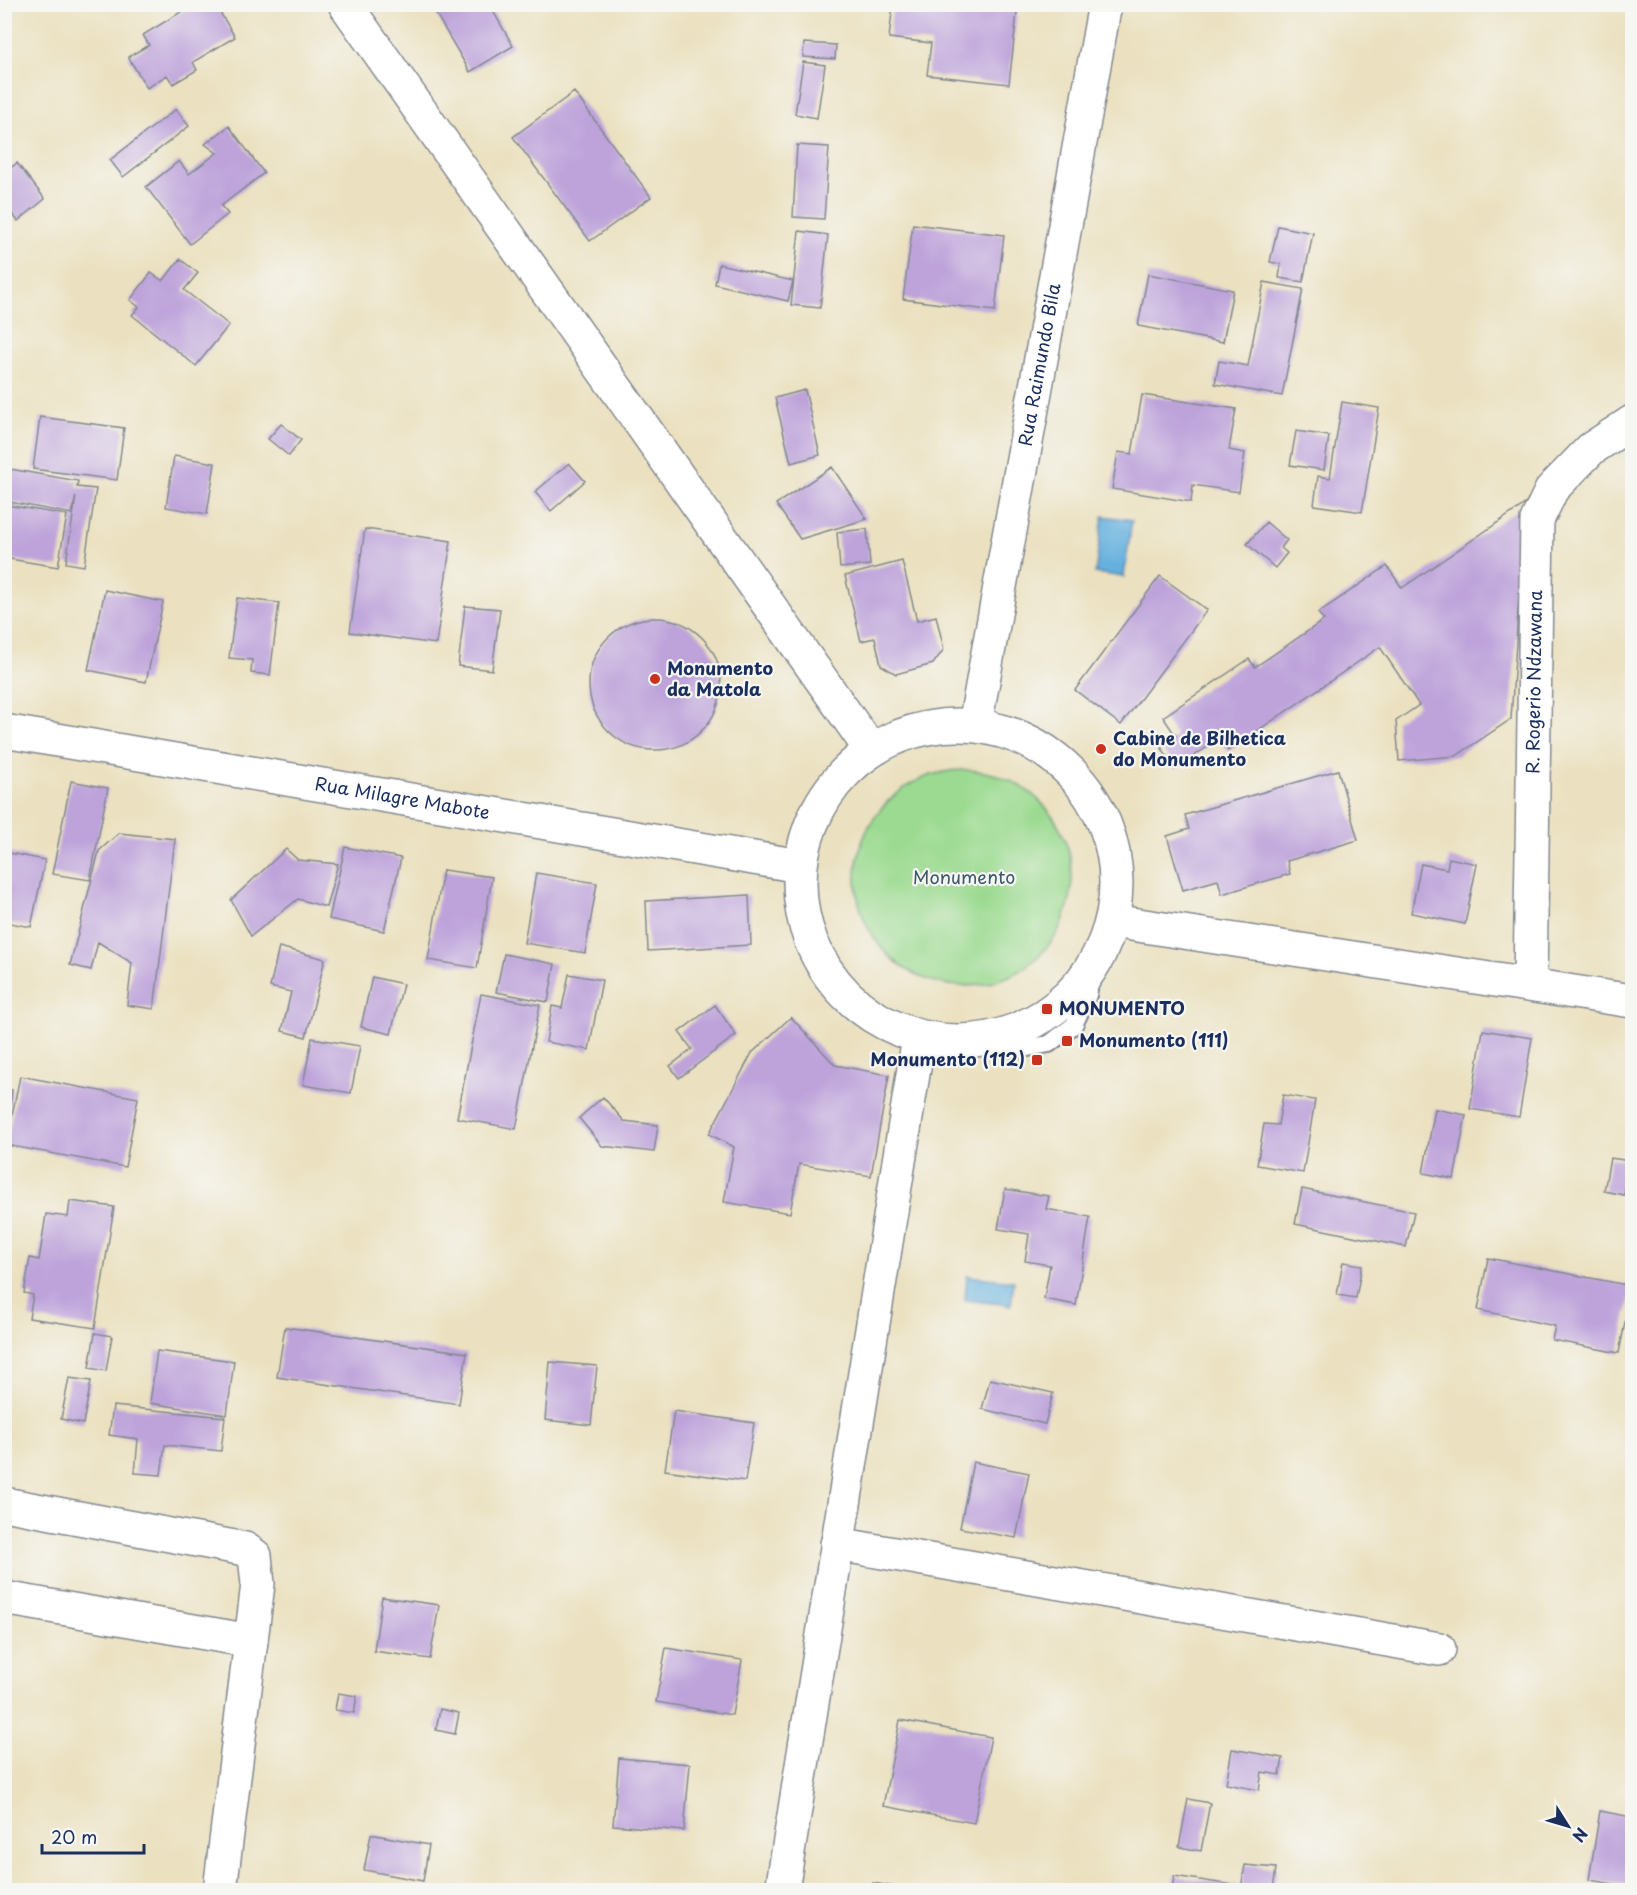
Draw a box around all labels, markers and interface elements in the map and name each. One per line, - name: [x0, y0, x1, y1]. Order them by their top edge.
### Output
- street label: Rua Raimundo Bila: [1011, 280, 1067, 448]
- street label: R. Rogerio Ndzawana: [1518, 590, 1548, 774]
- place label: Monumento da Matola: [667, 654, 773, 702]
- marker: Monumento da Matola: [648, 672, 662, 686]
- place label: Cabine de Bilhetica do Monumento: [1113, 724, 1286, 772]
- marker: Cabine de Bilhetica do Monumento: [1094, 742, 1108, 756]
- street label: Rua Milagre Mabote: [313, 769, 492, 825]
- park label: Monumento: [913, 863, 1015, 890]
- place label: MONUMENTO: [1059, 994, 1185, 1021]
- marker: MONUMENTO: [1040, 1002, 1054, 1016]
- place label: Monumento (111): [1079, 1026, 1229, 1053]
- marker: Monumento (111): [1060, 1034, 1074, 1048]
- place label: Monumento (112): [870, 1045, 1025, 1072]
- marker: Monumento (112): [1030, 1053, 1044, 1067]
- north arrow: [1538, 1796, 1598, 1856]
- scale bar: [42, 1817, 144, 1855]
- text: 20 m: [51, 1823, 97, 1850]
- text: N: [1567, 1823, 1594, 1848]

